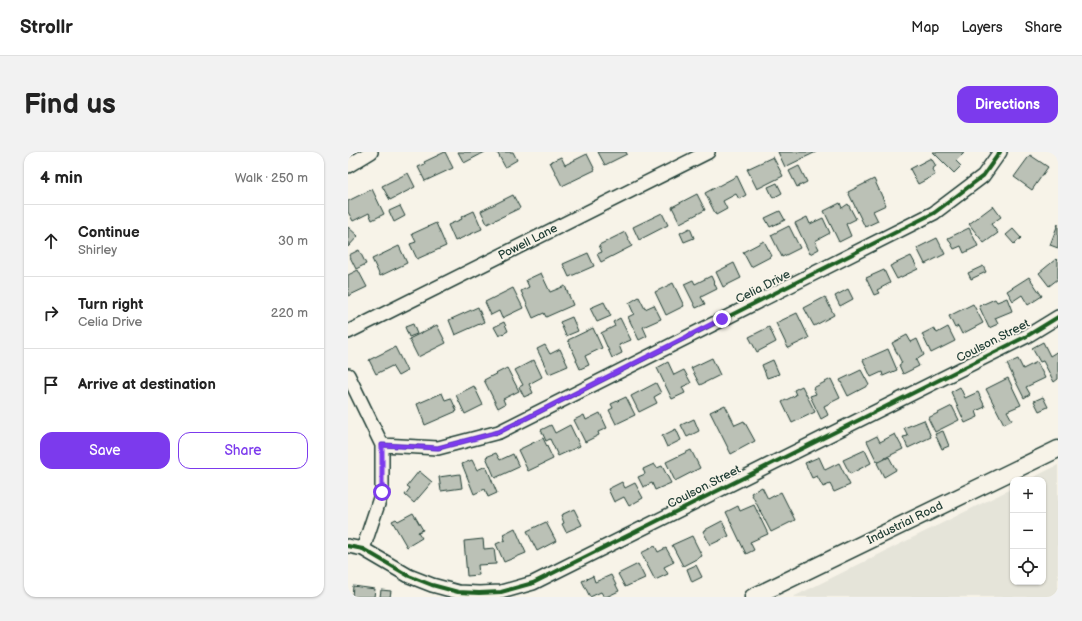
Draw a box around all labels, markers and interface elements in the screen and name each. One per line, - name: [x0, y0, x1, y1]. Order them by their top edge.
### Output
- text: Strollr: [20, 16, 73, 39]
- text: Map: [911, 19, 939, 36]
- text: Layers: [961, 19, 1003, 36]
- text: Share: [1025, 19, 1062, 36]
- button: Directions: [957, 86, 1058, 123]
- text: Find us: [24, 88, 116, 121]
- text: 4 min: [40, 168, 83, 188]
- text: Walk · 250 m: [235, 170, 308, 186]
- street label: Powell Lane: [496, 221, 560, 263]
- text: Continue: [78, 223, 140, 242]
- icon: ahead: [40, 230, 62, 252]
- text: 30 m: [278, 233, 308, 249]
- text: Shirley: [78, 242, 117, 258]
- street label: Celia Drive: [733, 267, 793, 307]
- text: Turn right: [78, 295, 143, 314]
- icon: right: [40, 302, 62, 324]
- text: 220 m: [271, 305, 308, 321]
- route end: [713, 310, 731, 328]
- text: Celia Drive: [78, 314, 142, 330]
- street label: Coulson Street: [954, 316, 1032, 366]
- icon: arrive: [40, 374, 62, 396]
- text: Arrive at destination: [78, 375, 216, 394]
- button: Save: [40, 432, 170, 469]
- button: Share: [178, 432, 308, 469]
- street label: Coulson Street: [665, 462, 743, 512]
- map controls: [1010, 477, 1046, 585]
- button: +: [1010, 477, 1046, 513]
- route start: [373, 483, 391, 501]
- street label: Industrial Road: [865, 498, 945, 548]
- button: −: [1010, 513, 1046, 549]
- button: locate: [1010, 549, 1046, 585]

